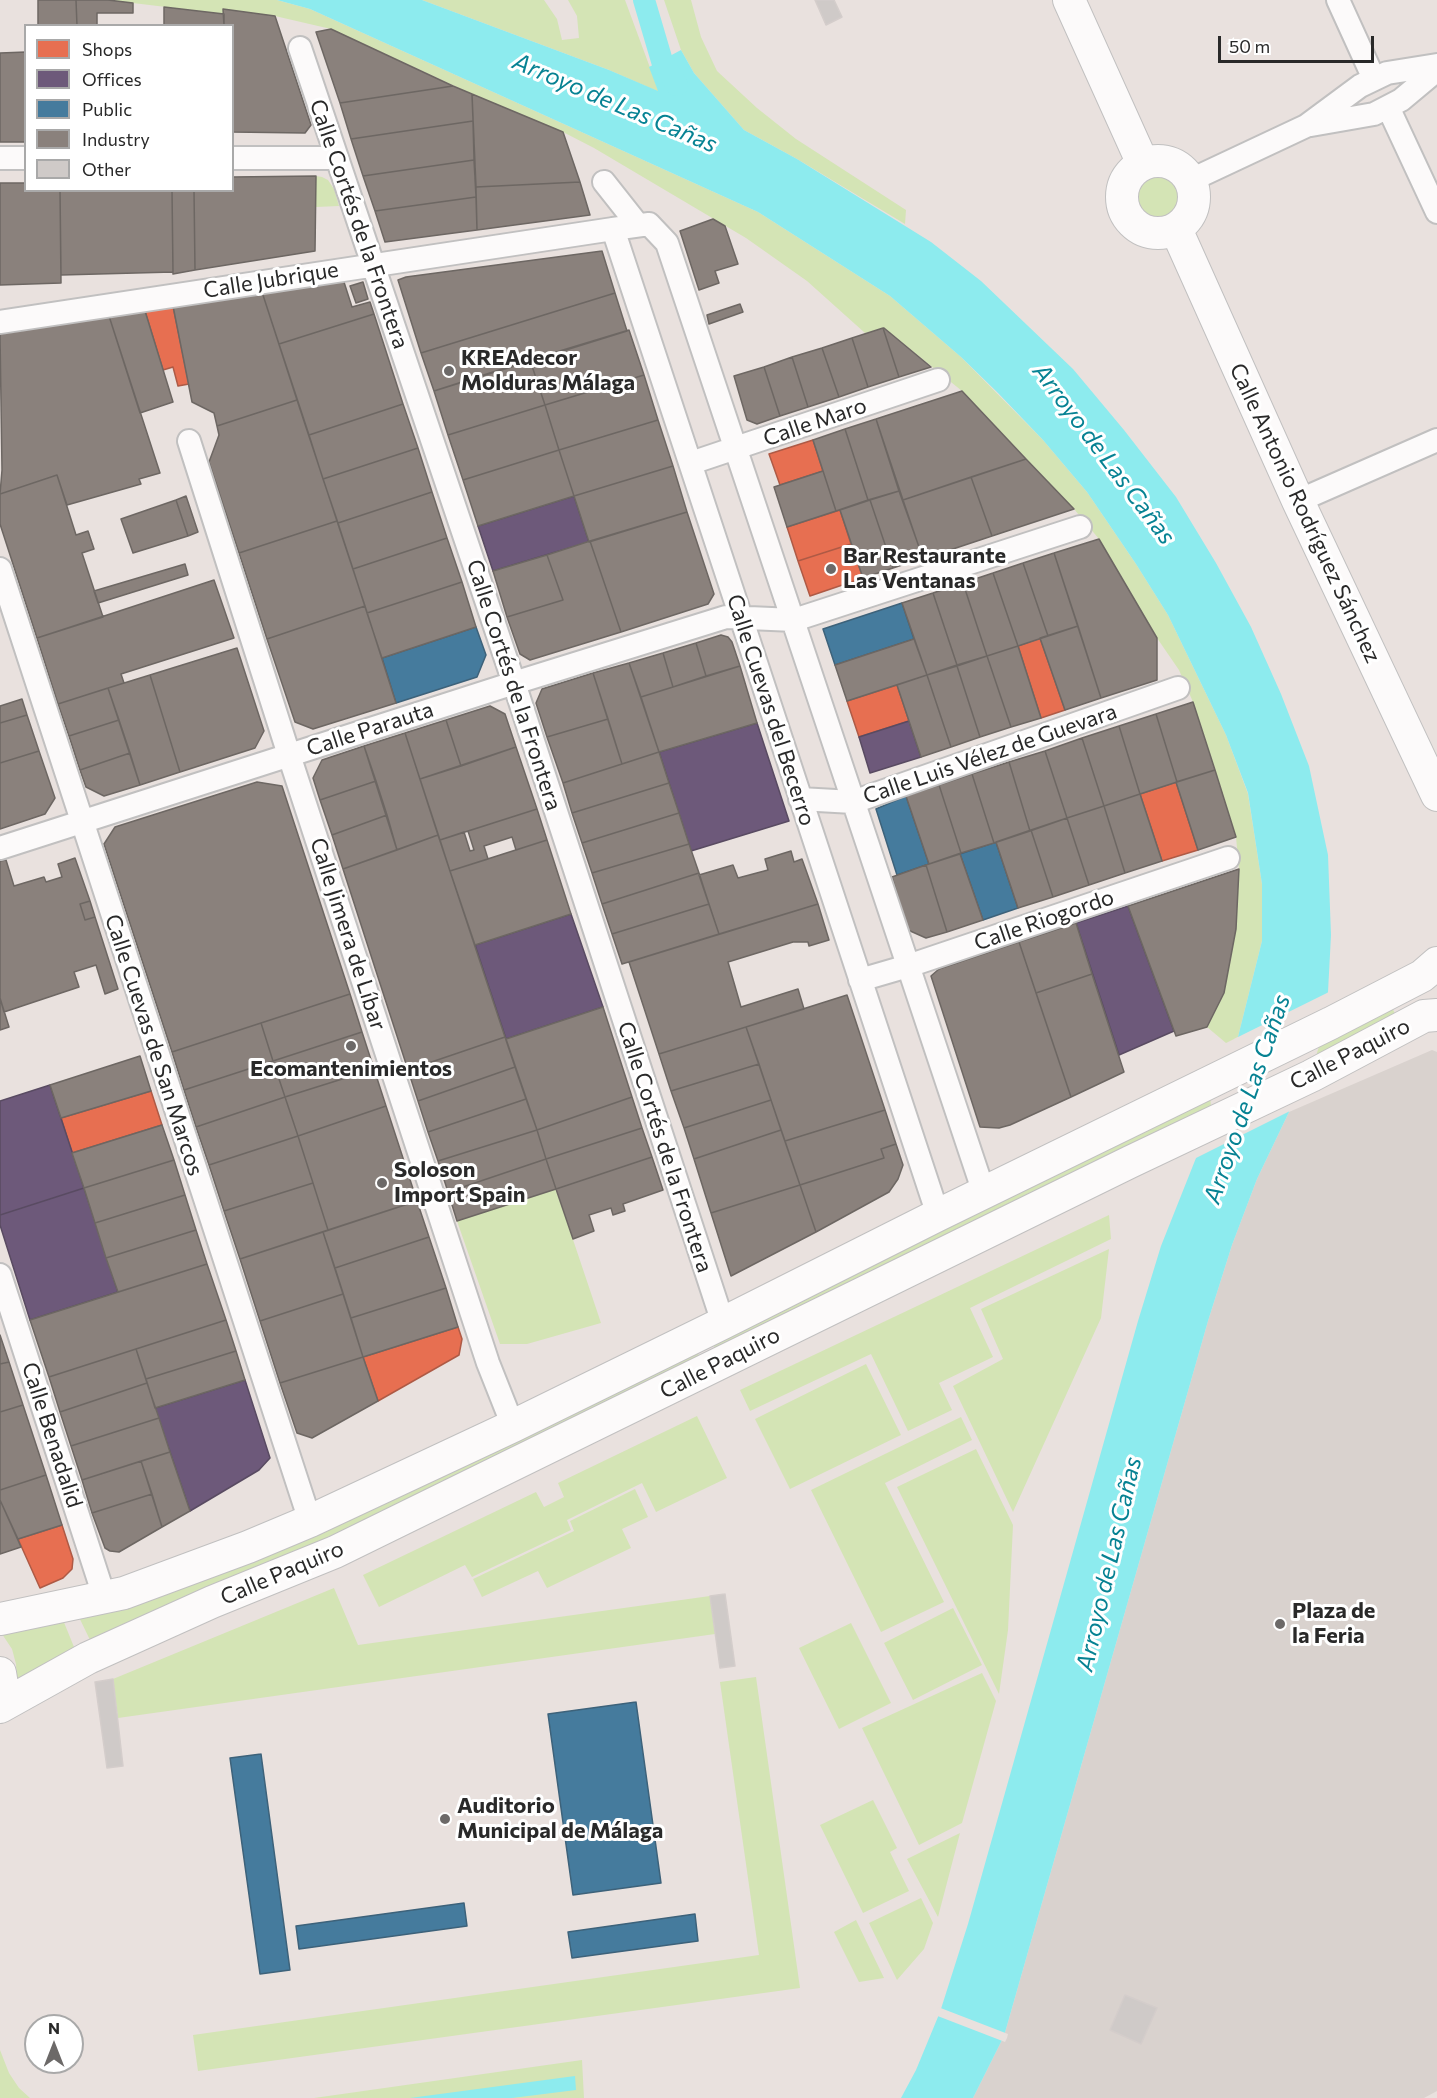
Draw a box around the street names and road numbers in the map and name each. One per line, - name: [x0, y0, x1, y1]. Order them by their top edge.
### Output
- street label: Calle Cortés de la Frontera: [304, 96, 414, 352]
- street label: Calle Jubrique: [202, 256, 340, 304]
- street label: Calle Antonio Rodríguez Sánchez: [1224, 359, 1386, 667]
- street label: Calle Maro: [760, 392, 870, 452]
- street label: Calle Cortés de la Frontera: [461, 556, 567, 814]
- street label: Calle Cuevas del Becerro: [721, 591, 821, 829]
- street label: Calle Parauta: [303, 696, 437, 762]
- street label: Calle Luis Vélez de Guevara: [860, 698, 1120, 810]
- street label: Calle Jimera de Líbar: [304, 834, 392, 1034]
- street label: Calle Riogordo: [971, 884, 1117, 956]
- street label: Calle Cuevas de San Marcos: [99, 911, 209, 1179]
- street label: Calle Paquiro: [1286, 1012, 1414, 1096]
- street label: Calle Cortés de la Frontera: [612, 1018, 718, 1276]
- street label: Calle Paquiro: [656, 1321, 784, 1405]
- street label: Calle Benadalid: [16, 1359, 88, 1511]
- street label: Calle Paquiro: [216, 1535, 348, 1611]

